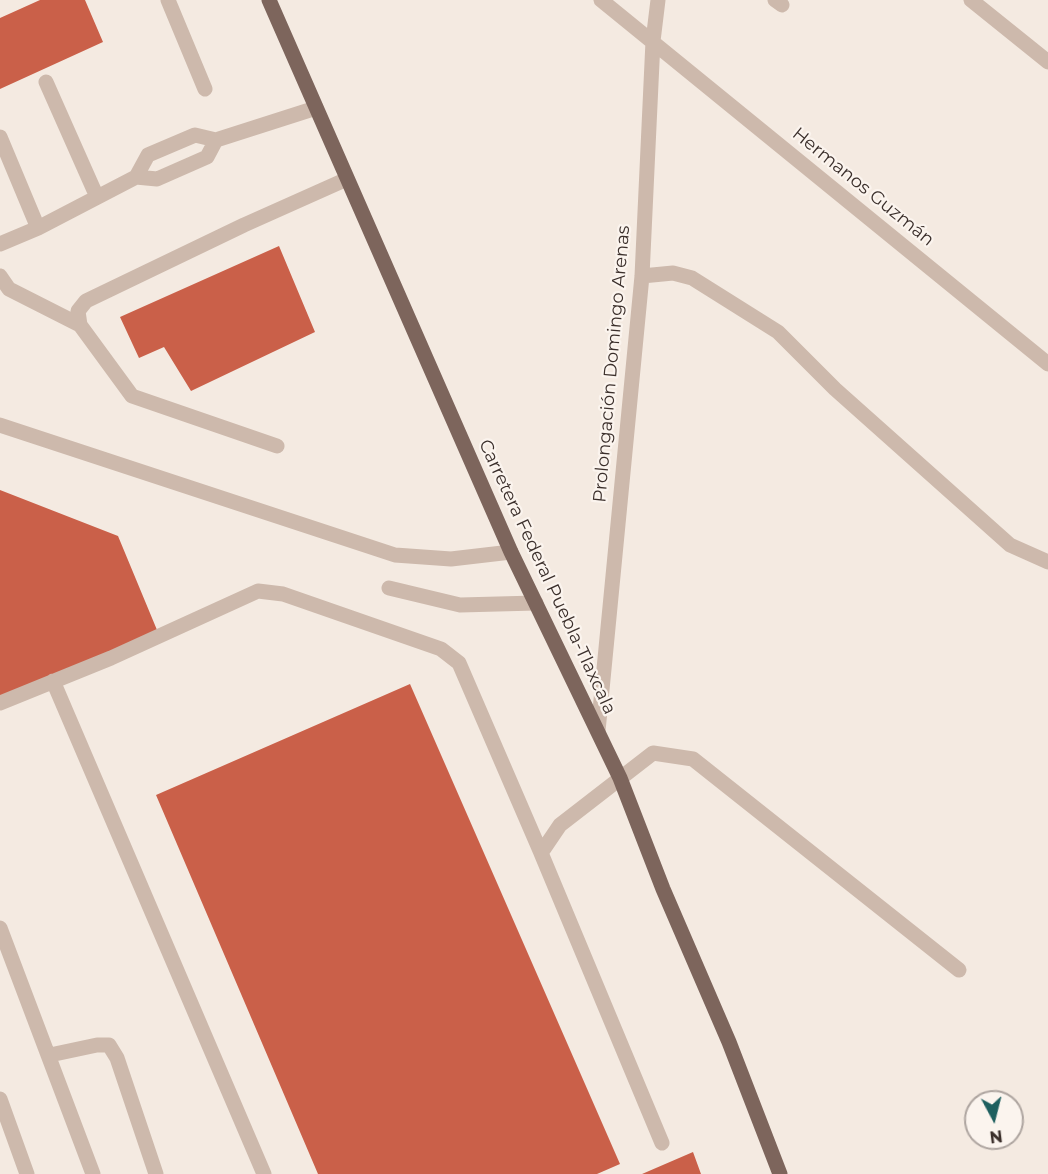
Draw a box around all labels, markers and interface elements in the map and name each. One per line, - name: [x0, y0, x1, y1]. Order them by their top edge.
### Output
- street label: Hermanos Guzmán: [788, 123, 938, 251]
- street label: Prolongación Domingo Arenas: [589, 225, 635, 503]
- street label: Carretera Federal Puebla-Tlaxcala: [474, 436, 620, 718]
- north arrow: [964, 1090, 1024, 1150]
- text: N: [988, 1126, 1004, 1147]

